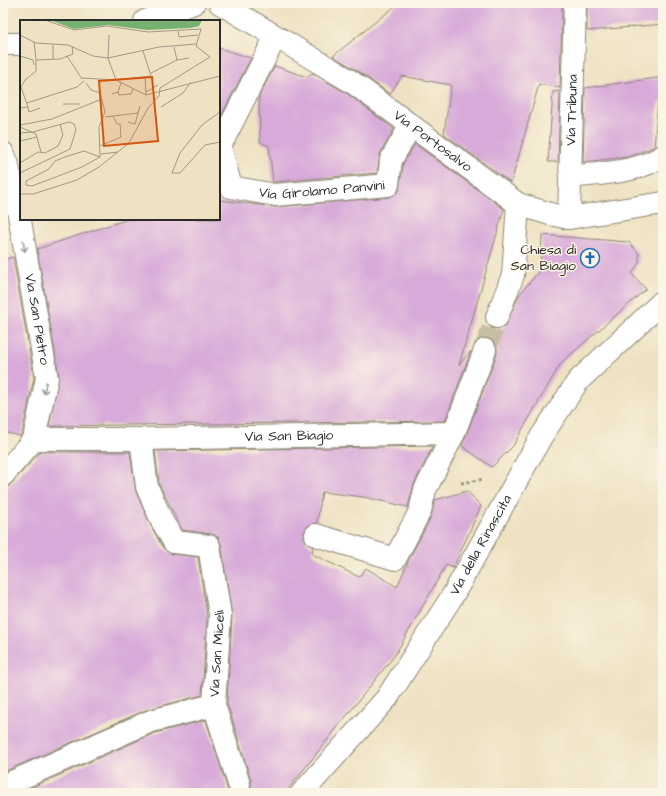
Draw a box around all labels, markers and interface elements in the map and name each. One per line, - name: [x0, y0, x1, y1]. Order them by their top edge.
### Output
- inset map: [20, 20, 220, 220]
- street label: Via Tribuna: [561, 74, 583, 146]
- street label: Via Portosalvo: [389, 106, 476, 177]
- street label: Via Girolamo Panvini: [257, 175, 385, 205]
- one-way arrow: [20, 239, 28, 252]
- place label: Chiesa di San Biagio: [511, 240, 576, 276]
- church icon: Chiesa di San Biagio: [579, 247, 601, 269]
- street label: Via San Pietro: [19, 272, 55, 367]
- one-way arrow: [41, 381, 49, 394]
- street label: Via San Biagio: [244, 425, 334, 447]
- street label: Via della Rinascita: [445, 491, 517, 599]
- street label: Via San Miceli: [205, 609, 230, 698]

